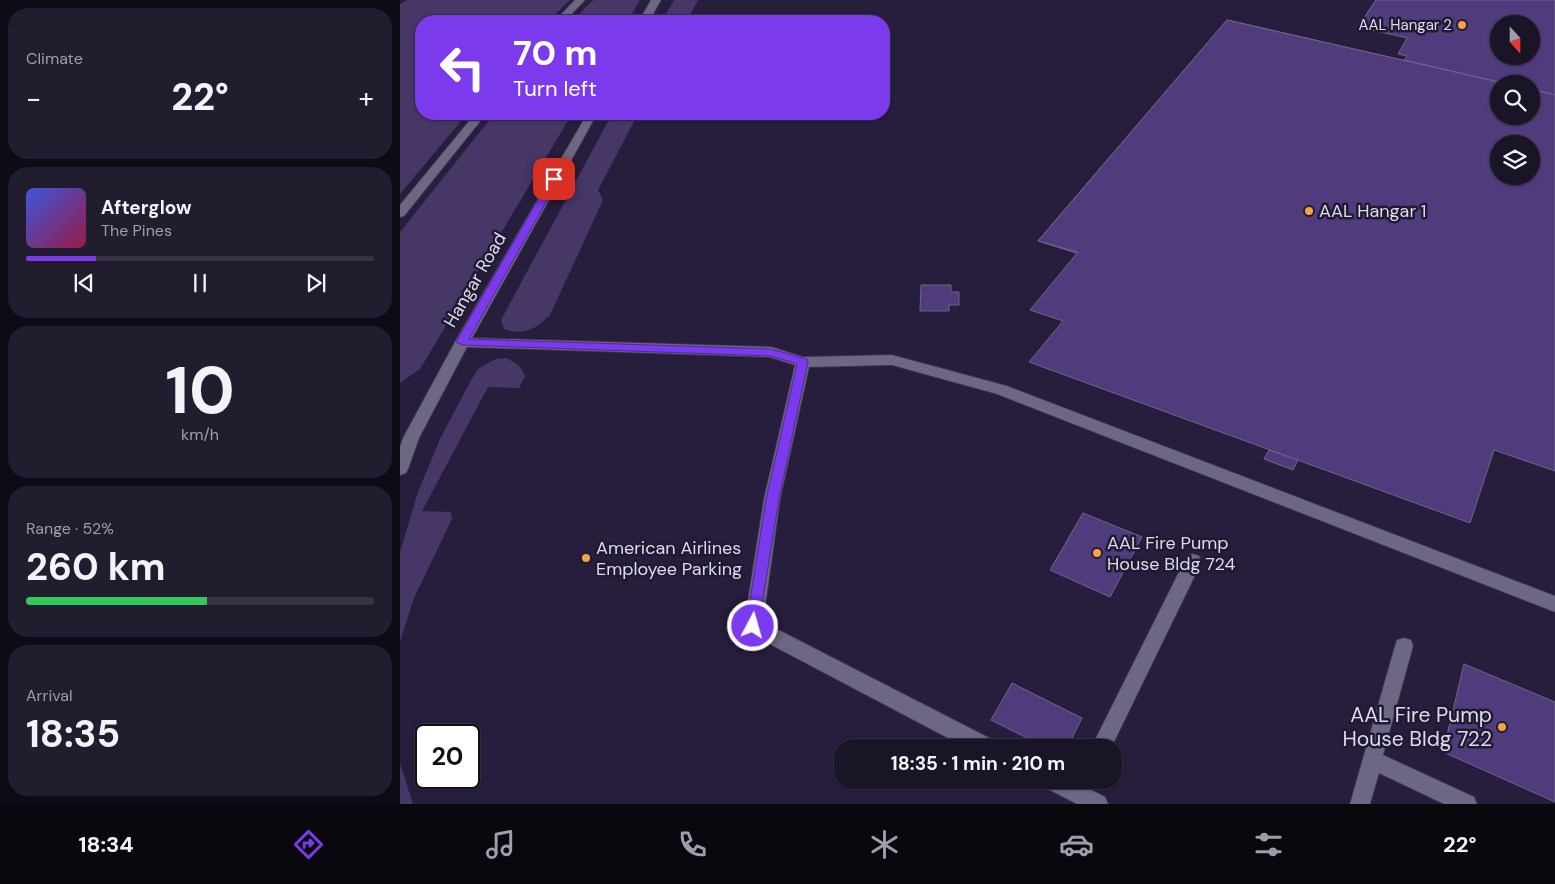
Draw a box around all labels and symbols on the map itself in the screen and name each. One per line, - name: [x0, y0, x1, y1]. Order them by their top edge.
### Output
- place label: AAL Hangar 2: [1358, 15, 1452, 35]
- north arrow: [1490, 15, 1540, 65]
- marker: AAL Hangar 2: [1456, 19, 1468, 31]
- pin: [533, 158, 575, 200]
- place label: AAL Hangar 1: [1319, 199, 1426, 223]
- marker: AAL Hangar 1: [1303, 205, 1315, 217]
- street label: Hangar Road: [438, 228, 512, 332]
- place label: AAL Fire Pump House Bldg 724: [1107, 531, 1235, 576]
- place label: American Airlines Employee Parking: [596, 536, 742, 581]
- marker: AAL Fire Pump House Bldg 724: [1091, 547, 1103, 559]
- marker: American Airlines Employee Parking: [580, 552, 592, 564]
- position arrow: [726, 599, 778, 651]
- place label: AAL Fire Pump House Bldg 722: [1342, 701, 1492, 753]
- marker: AAL Fire Pump House Bldg 722: [1496, 721, 1508, 733]
- speed limit sign: 20: [415, 724, 480, 789]

